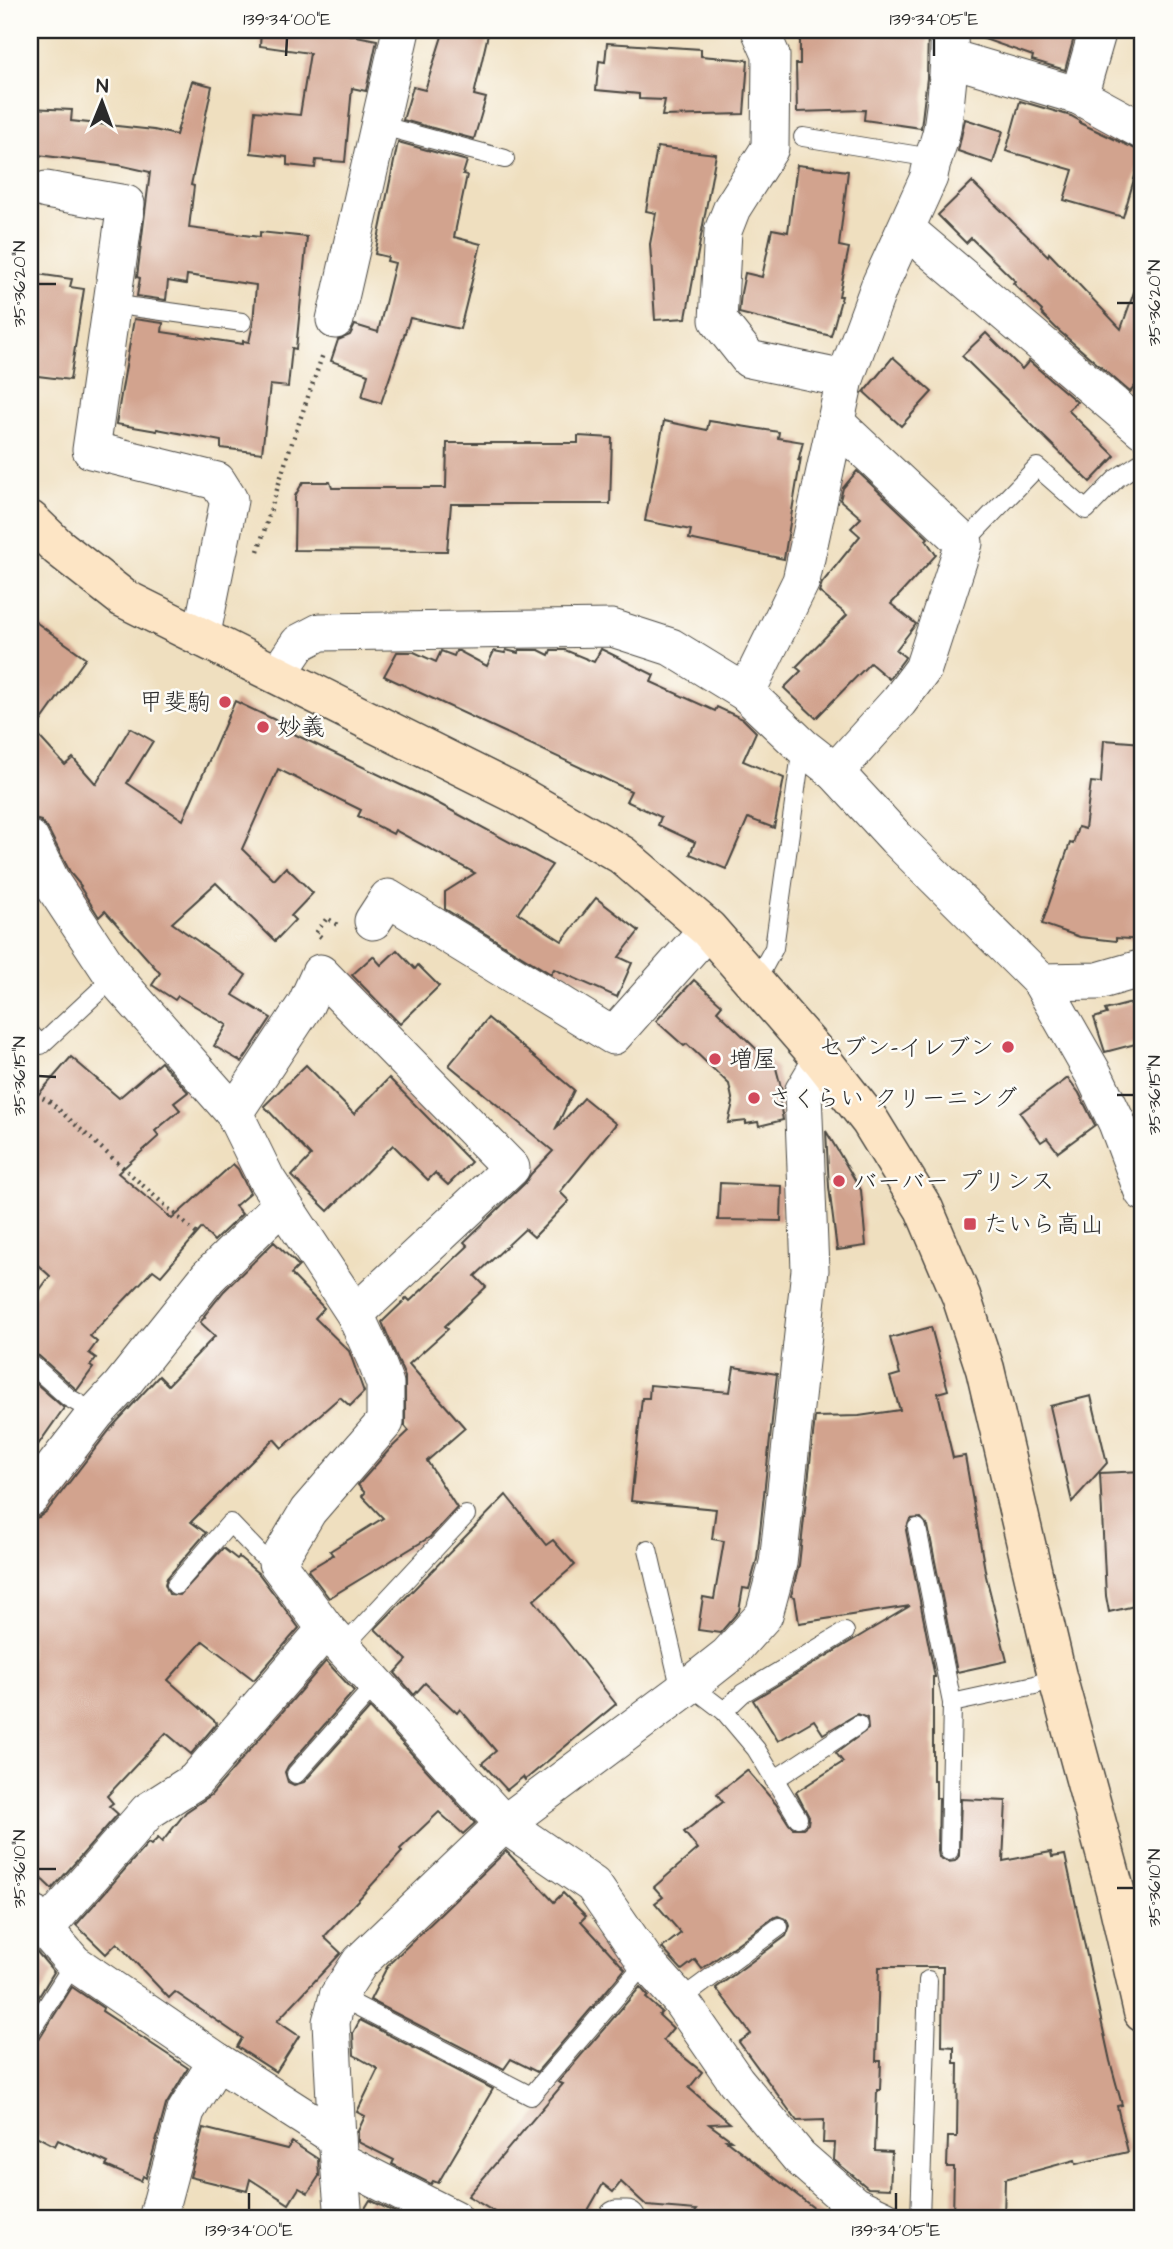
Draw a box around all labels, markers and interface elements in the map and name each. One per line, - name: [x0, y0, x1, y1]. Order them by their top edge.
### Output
- text: 139°34'00"E: [243, 7, 331, 32]
- text: 139°34'05"E: [890, 7, 979, 32]
- north arrow: [66, 66, 136, 136]
- text: N: [96, 73, 109, 100]
- text: 35°36'20"N: [7, 241, 32, 327]
- text: 35°36'20"N: [1142, 260, 1167, 346]
- place label: 甲斐駒: [139, 686, 211, 720]
- marker: 甲斐駒: [217, 694, 233, 710]
- place label: 妙義: [277, 711, 325, 745]
- marker: 妙義: [255, 719, 271, 735]
- place label: セブン-イレブン: [819, 1031, 994, 1065]
- text: 35°36'15"N: [7, 1036, 32, 1116]
- marker: セブン-イレブン: [1000, 1039, 1016, 1055]
- place label: 増屋: [729, 1043, 777, 1077]
- marker: 増屋: [707, 1051, 723, 1067]
- text: 35°36'15"N: [1142, 1055, 1167, 1135]
- place label: さくらい クリーニング: [768, 1082, 1018, 1116]
- marker: さくらい クリーニング: [746, 1090, 762, 1106]
- place label: バーバー プリンス: [853, 1165, 1055, 1199]
- marker: バーバー プリンス: [831, 1173, 847, 1189]
- place label: たいら高山: [984, 1208, 1104, 1242]
- marker: たいら高山: [962, 1216, 978, 1232]
- text: 35°36'10"N: [7, 1830, 32, 1908]
- text: 35°36'10"N: [1142, 1849, 1167, 1927]
- text: 139°34'00"E: [205, 2218, 293, 2243]
- text: 139°34'05"E: [852, 2218, 941, 2243]

